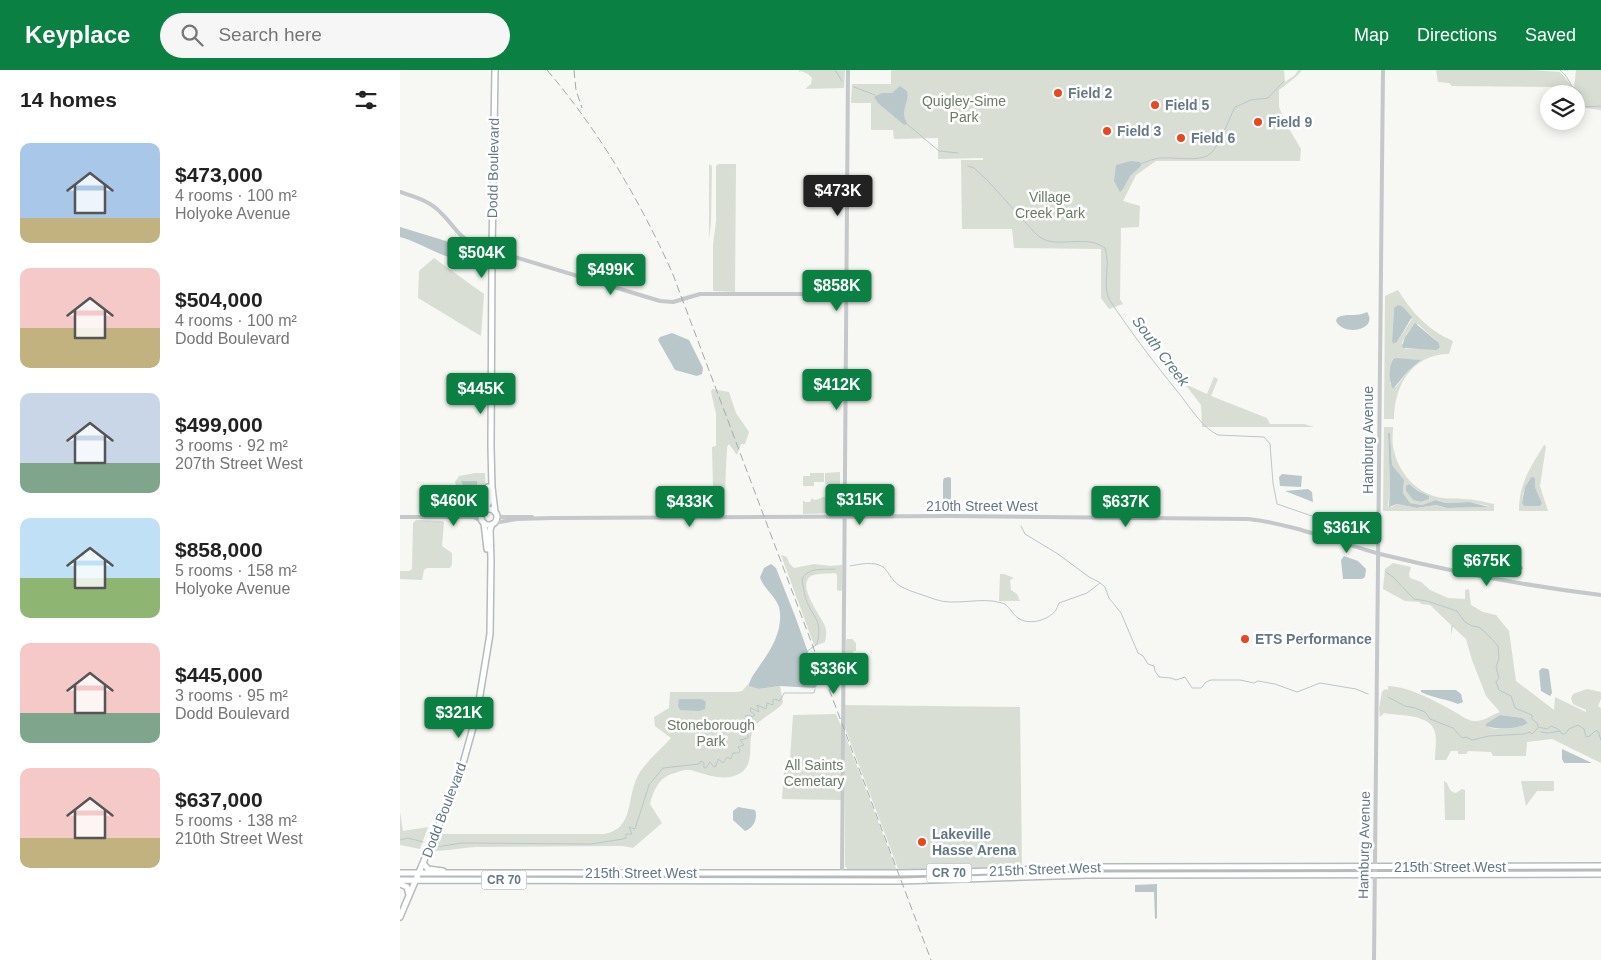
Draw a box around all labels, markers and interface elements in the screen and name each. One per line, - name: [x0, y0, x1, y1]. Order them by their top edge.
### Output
- search box: [160, 13, 510, 58]
- text: Keyplace: [25, 21, 130, 48]
- icon: search: [178, 21, 206, 49]
- text: Search here: [218, 24, 322, 45]
- text: Map: [1354, 25, 1389, 45]
- text: Directions: [1417, 25, 1497, 45]
- text: Saved: [1525, 25, 1576, 45]
- place label: Field 2: [1068, 85, 1113, 101]
- map controls: [1540, 85, 1585, 130]
- button: layers: [1540, 85, 1585, 130]
- icon: filters: [352, 86, 380, 114]
- marker: Field 2: [1052, 87, 1064, 99]
- text: 14 homes: [20, 88, 117, 111]
- park label: Quigley-Sime Park: [922, 93, 1006, 125]
- place label: Field 5: [1165, 97, 1210, 113]
- marker: Field 5: [1149, 99, 1161, 111]
- place label: Field 9: [1268, 114, 1313, 130]
- marker: Field 9: [1252, 116, 1264, 128]
- street label: Dodd Boulevard: [484, 118, 502, 218]
- place label: Field 3: [1117, 123, 1162, 139]
- marker: Field 3: [1101, 125, 1113, 137]
- place label: Field 6: [1191, 130, 1236, 146]
- marker: Field 6: [1175, 132, 1187, 144]
- icon: home: [60, 163, 120, 223]
- text: $473,000: [175, 163, 263, 186]
- pin: $473K: [803, 174, 873, 217]
- text: $473K: [814, 182, 862, 199]
- text: 4 rooms · 100 m²: [175, 187, 297, 204]
- park label: Village Creek Park: [1015, 189, 1086, 221]
- text: Holyoke Avenue: [175, 205, 290, 222]
- pin: $504K: [447, 236, 517, 279]
- text: $504K: [458, 244, 506, 261]
- pin: $499K: [576, 254, 646, 296]
- text: $499K: [587, 261, 635, 278]
- pin: $858K: [802, 270, 872, 312]
- text: $858K: [813, 277, 861, 294]
- icon: home: [60, 288, 120, 348]
- text: $504,000: [175, 288, 263, 311]
- text: 4 rooms · 100 m²: [175, 312, 297, 329]
- water label: South Creek: [1129, 313, 1194, 391]
- text: Dodd Boulevard: [175, 330, 290, 347]
- pin: $412K: [802, 368, 872, 411]
- pin: $445K: [446, 372, 516, 415]
- text: $412K: [813, 376, 861, 393]
- text: $445K: [457, 380, 505, 397]
- street label: Hamburg Avenue: [1360, 386, 1376, 494]
- icon: home: [60, 413, 120, 473]
- text: $499,000: [175, 413, 263, 436]
- text: 3 rooms · 92 m²: [175, 437, 288, 454]
- text: 207th Street West: [175, 455, 303, 472]
- pin: $460K: [419, 484, 489, 527]
- pin: $315K: [825, 484, 895, 526]
- pin: $433K: [655, 486, 725, 528]
- pin: $637K: [1091, 486, 1161, 528]
- text: $315K: [836, 491, 884, 508]
- text: $460K: [430, 492, 478, 509]
- text: $433K: [666, 493, 714, 510]
- text: $637K: [1102, 493, 1150, 510]
- street label: 210th Street West: [926, 498, 1038, 514]
- pin: $361K: [1312, 512, 1382, 554]
- text: $361K: [1323, 519, 1371, 536]
- icon: home: [60, 538, 120, 598]
- text: $858,000: [175, 538, 263, 561]
- pin: $675K: [1452, 544, 1522, 587]
- text: $675K: [1463, 552, 1511, 569]
- text: 5 rooms · 158 m²: [175, 562, 297, 579]
- text: Holyoke Avenue: [175, 580, 290, 597]
- place label: ETS Performance: [1255, 631, 1372, 647]
- marker: ETS Performance: [1239, 633, 1251, 645]
- pin: $336K: [799, 652, 869, 695]
- text: $336K: [810, 660, 858, 677]
- icon: home: [60, 663, 120, 723]
- text: $445,000: [175, 663, 263, 686]
- text: 3 rooms · 95 m²: [175, 687, 288, 704]
- pin: $321K: [424, 696, 494, 739]
- text: $321K: [435, 704, 483, 721]
- text: Dodd Boulevard: [175, 705, 290, 722]
- park label: Stoneborough Park: [667, 717, 755, 749]
- park label: All Saints Cemetary: [784, 757, 844, 789]
- street label: Dodd Boulevard: [419, 760, 469, 860]
- icon: home: [60, 788, 120, 848]
- text: $637,000: [175, 788, 263, 811]
- street label: Hamburg Avenue: [1355, 791, 1373, 899]
- text: 5 rooms · 138 m²: [175, 812, 297, 829]
- place label: Lakeville Hasse Arena: [932, 826, 1017, 858]
- text: 210th Street West: [175, 830, 303, 847]
- marker: Lakeville Hasse Arena: [916, 836, 928, 848]
- street label: 215th Street West: [989, 859, 1101, 879]
- street label: 215th Street West: [1394, 859, 1506, 875]
- road number: CR 70: [926, 864, 972, 882]
- street label: 215th Street West: [585, 865, 697, 881]
- road number: CR 70: [482, 870, 526, 890]

